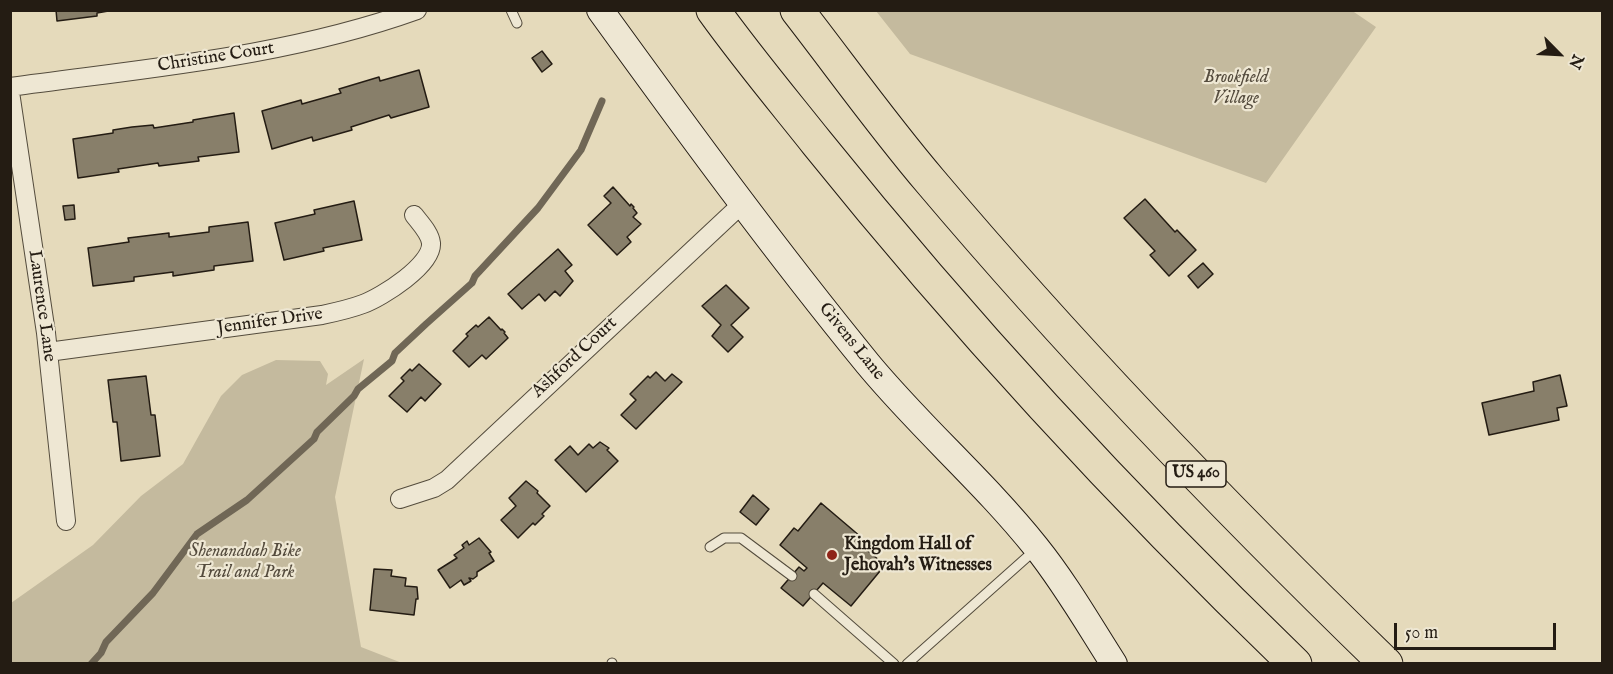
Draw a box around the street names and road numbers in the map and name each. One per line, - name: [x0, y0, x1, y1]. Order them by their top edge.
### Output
- street label: Christine Court: [156, 38, 276, 78]
- street label: Laurence Lane: [22, 249, 60, 363]
- street label: Givens Lane: [813, 299, 889, 385]
- street label: Jennifer Drive: [216, 304, 324, 340]
- street label: Ashford Court: [528, 313, 622, 403]
- road number: US 460: [1166, 461, 1226, 487]

